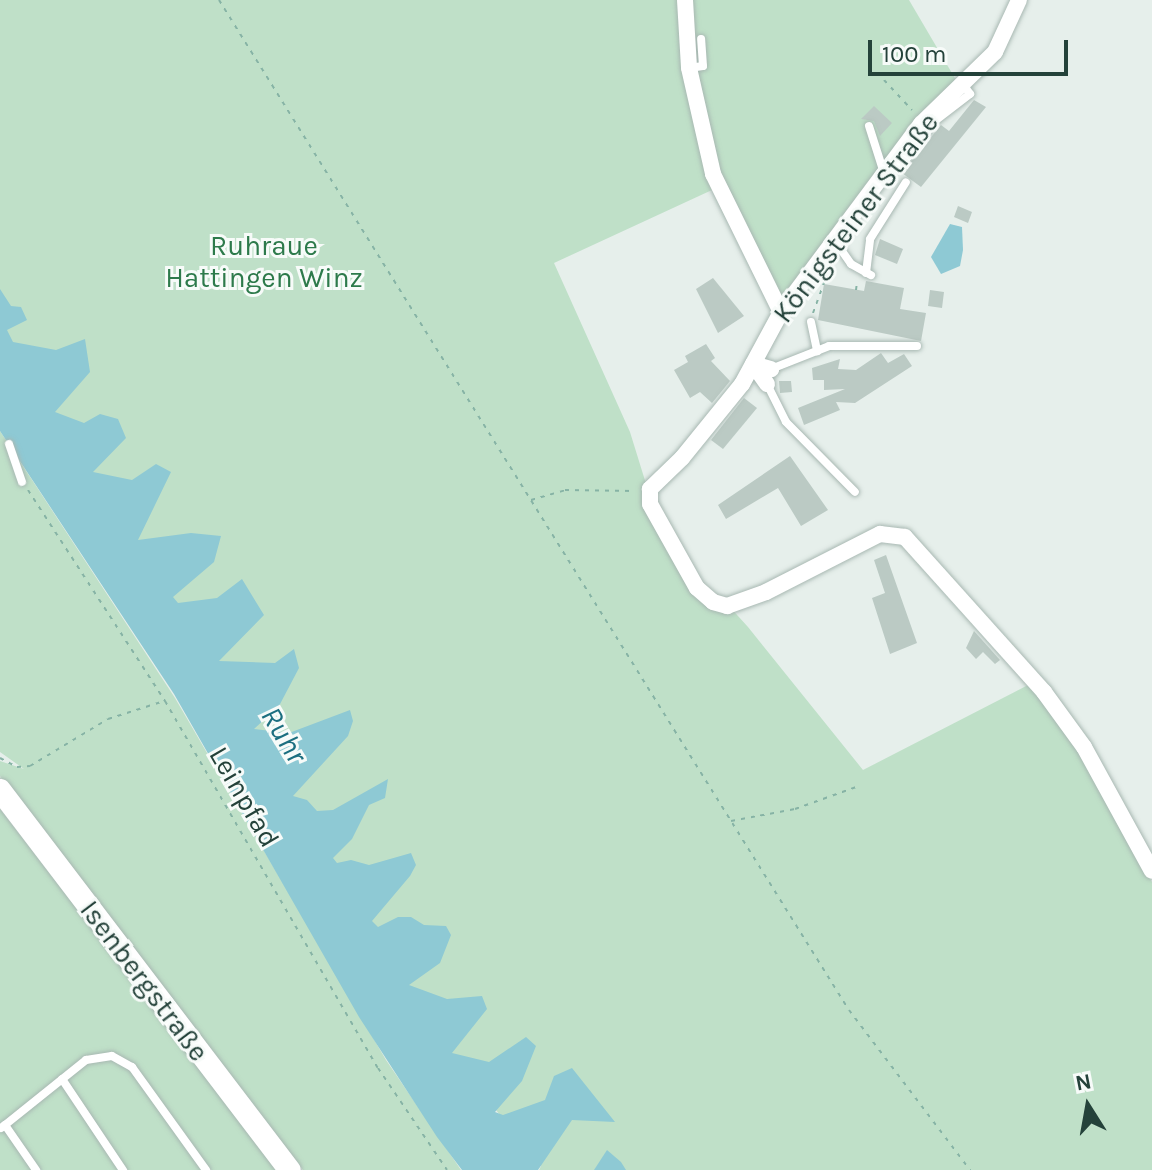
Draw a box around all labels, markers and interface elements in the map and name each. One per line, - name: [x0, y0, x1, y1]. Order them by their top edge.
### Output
- scale bar: [872, 24, 1072, 74]
- text: 100 m: [882, 40, 947, 68]
- street label: Königsteiner Straße: [766, 106, 946, 330]
- park label: Ruhraue Hattingen Winz: [165, 229, 363, 295]
- water label: Ruhr: [253, 700, 315, 770]
- street label: Leinpfad: [202, 741, 286, 853]
- street label: Isenbergstraße: [73, 894, 215, 1068]
- north arrow: [1048, 1066, 1128, 1146]
- text: N: [1073, 1068, 1094, 1097]

